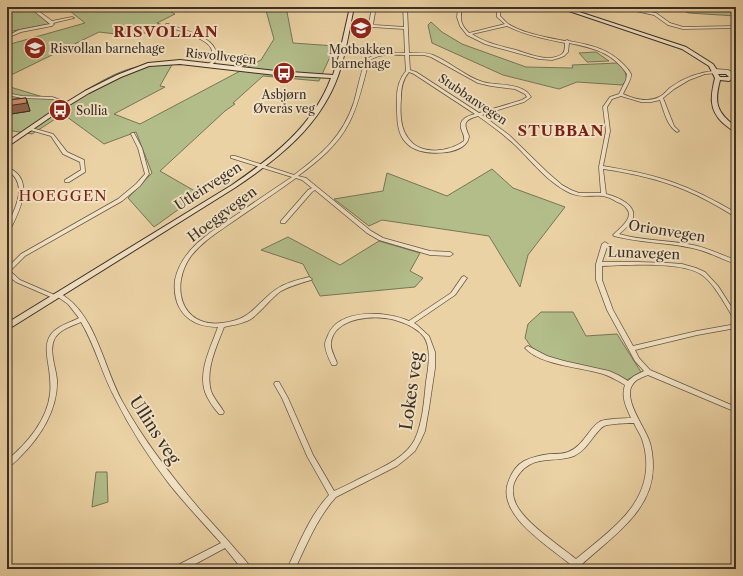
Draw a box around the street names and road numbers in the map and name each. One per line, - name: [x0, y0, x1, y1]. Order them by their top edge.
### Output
- street label: Risvollvegen: [185, 45, 258, 67]
- street label: Stubbanvegen: [436, 70, 511, 128]
- street label: Utleirvegen: [171, 157, 245, 214]
- street label: Hoeggvegen: [184, 182, 260, 246]
- street label: Orionvegen: [627, 216, 707, 246]
- street label: Lunavegen: [607, 243, 681, 263]
- street label: Lokes veg: [396, 350, 427, 431]
- street label: Ullins veg: [125, 392, 185, 469]

